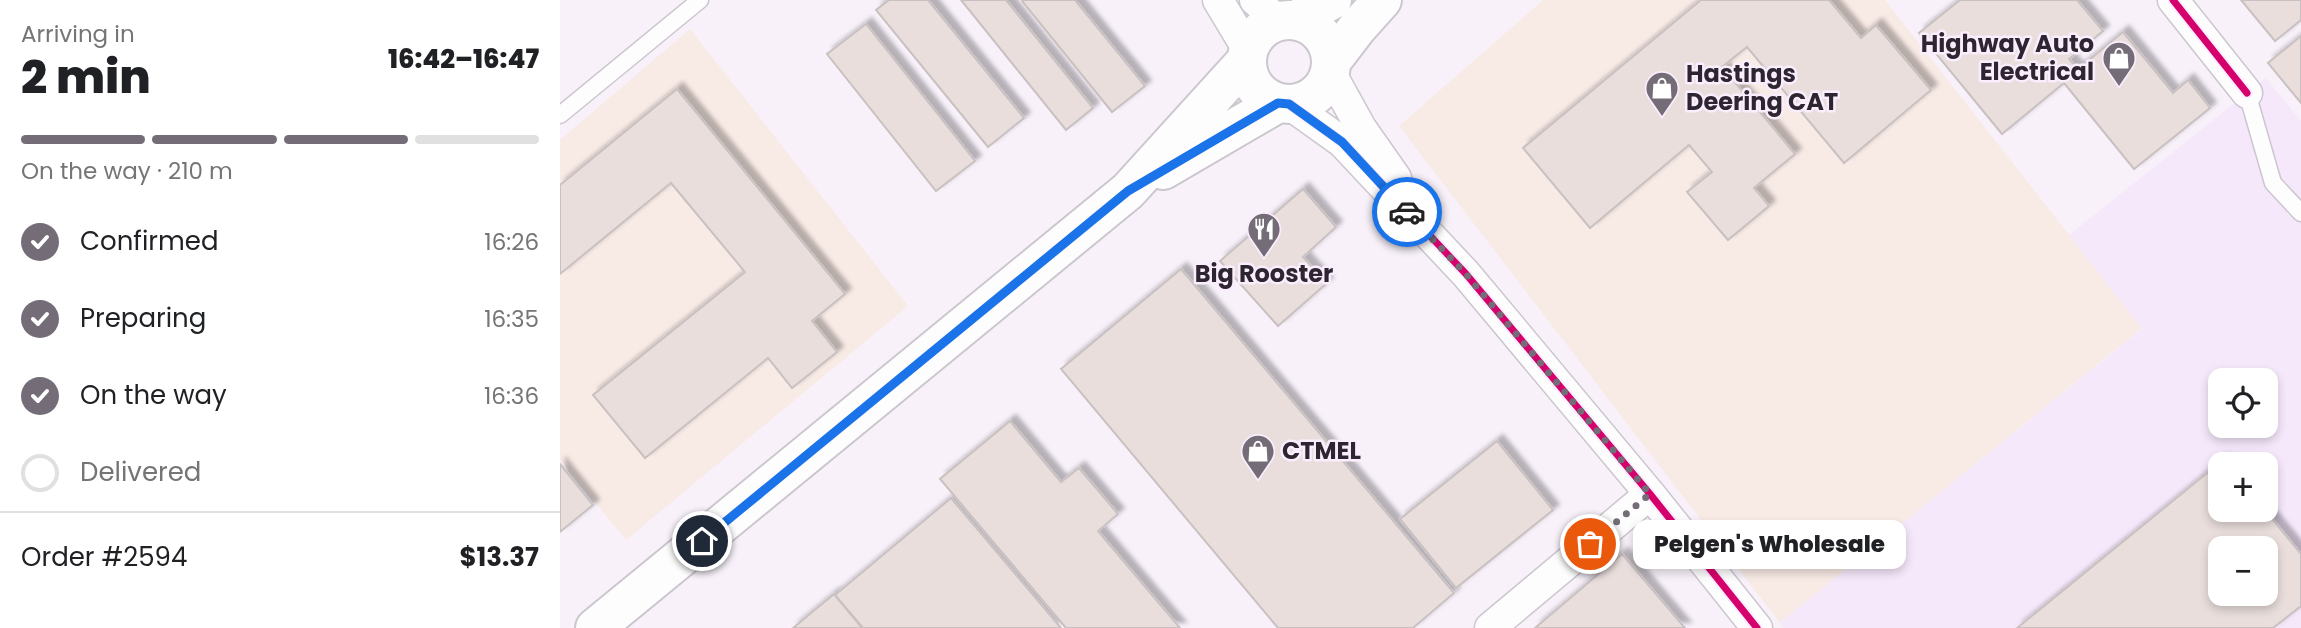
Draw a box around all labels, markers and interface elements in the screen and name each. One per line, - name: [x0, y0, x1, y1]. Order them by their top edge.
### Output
- text: Arriving in: [21, 18, 135, 50]
- place label: Highway Auto Electrical: [1921, 27, 2094, 88]
- shop icon: Highway Auto Electrical: [2100, 39, 2138, 88]
- text: 16:42–16:47: [388, 41, 539, 77]
- text: 2 min: [21, 45, 151, 109]
- place label: Hastings Deering CAT: [1686, 57, 1838, 118]
- shop icon: Hastings Deering CAT: [1643, 69, 1681, 118]
- text: On the way · 210 m: [21, 155, 233, 187]
- courier: [1372, 177, 1442, 247]
- icon: car: [1388, 193, 1426, 231]
- restaurant icon: Big Rooster: [1245, 210, 1283, 259]
- icon: check: [21, 223, 59, 261]
- text: Confirmed: [80, 223, 218, 259]
- text: 16:26: [484, 226, 539, 258]
- place label: Big Rooster: [1195, 257, 1333, 290]
- icon: check: [21, 300, 59, 338]
- text: Preparing: [80, 300, 206, 336]
- text: 16:35: [484, 303, 539, 335]
- map controls: [2208, 368, 2278, 606]
- button: locate: [2208, 368, 2278, 438]
- icon: check: [21, 377, 59, 415]
- text: On the way: [80, 377, 227, 413]
- text: 16:36: [484, 380, 539, 412]
- shop icon: CTMEL: [1239, 432, 1277, 481]
- place label: CTMEL: [1282, 434, 1361, 467]
- button: +: [2208, 452, 2278, 522]
- text: Delivered: [80, 454, 201, 490]
- pin: [672, 511, 732, 571]
- pin: [1560, 514, 1620, 574]
- callout: Pelgen's Wholesale: [1632, 520, 1905, 568]
- icon: home: [683, 522, 721, 560]
- icon: bag: [1571, 525, 1609, 563]
- text: Pelgen's Wholesale: [1654, 528, 1885, 560]
- button: −: [2208, 536, 2278, 606]
- text: Order #2594: [21, 539, 187, 575]
- text: $13.37: [459, 539, 539, 575]

